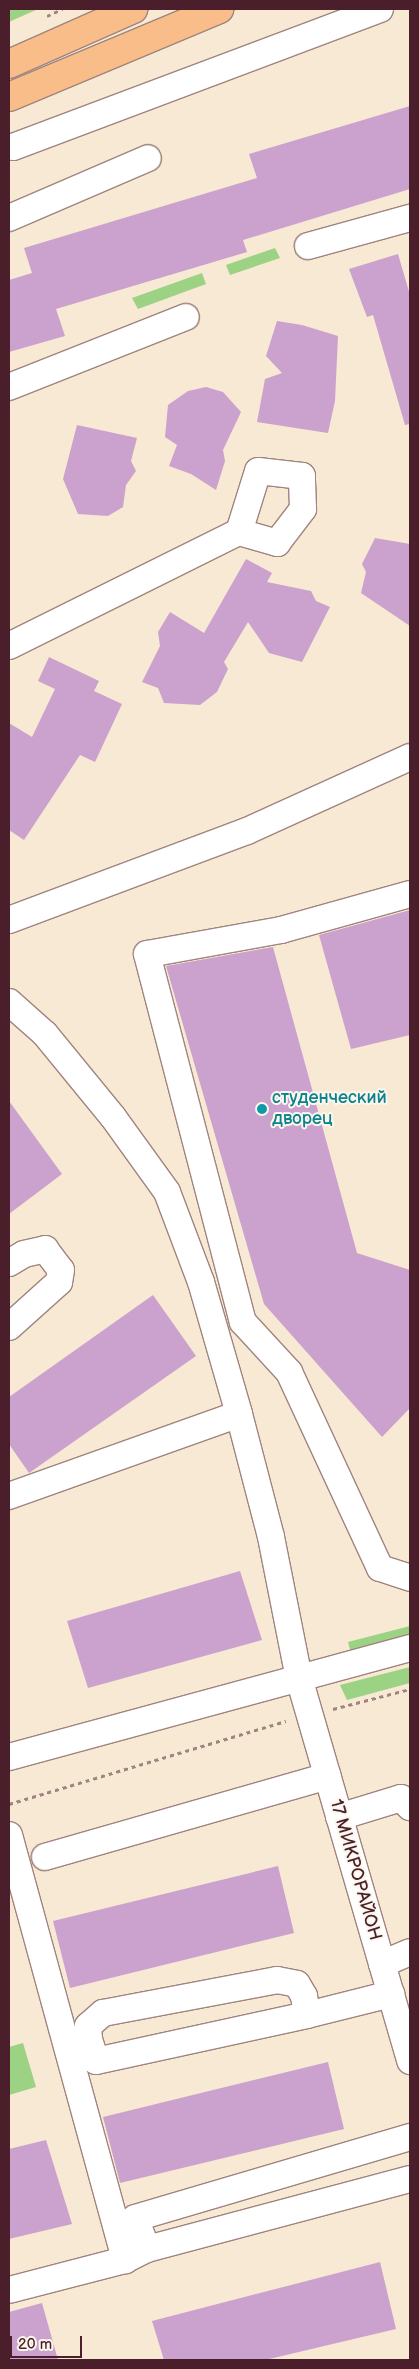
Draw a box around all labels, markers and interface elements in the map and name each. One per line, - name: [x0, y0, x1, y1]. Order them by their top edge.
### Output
- place label: студенческий дворец: [272, 1088, 387, 1130]
- marker: студенческий дворец: [256, 1103, 268, 1115]
- street label: 17 МИКРОРАЙОН: [324, 1796, 386, 1944]
- scale bar: [12, 2326, 85, 2358]
- text: 20 m: [18, 2335, 52, 2354]

